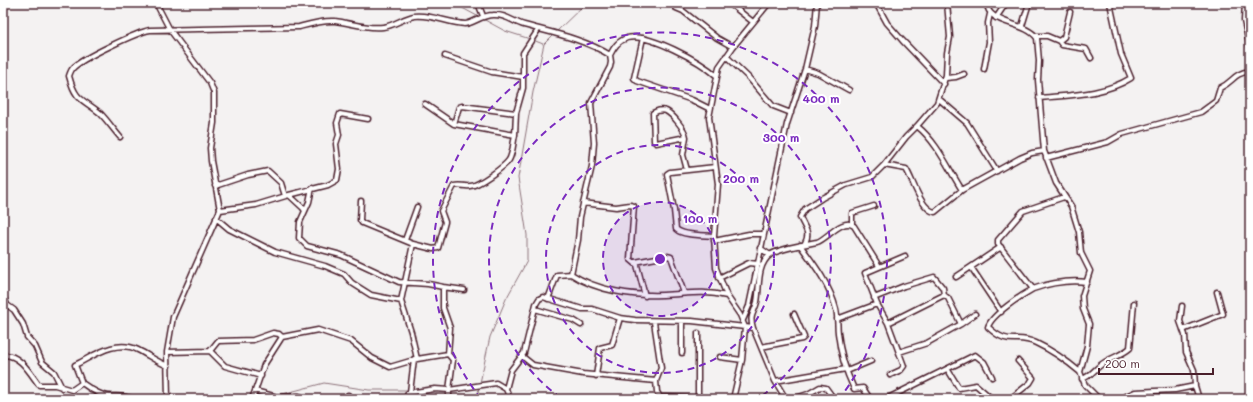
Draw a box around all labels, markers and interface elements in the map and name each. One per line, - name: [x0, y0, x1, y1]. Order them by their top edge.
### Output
- text: 400 m: [803, 90, 839, 106]
- text: 300 m: [763, 129, 799, 145]
- text: 200 m: [723, 170, 759, 186]
- text: 100 m: [683, 210, 717, 226]
- centre of rings: [653, 252, 667, 266]
- scale bar: [1099, 350, 1213, 376]
- text: 200 m: [1105, 355, 1140, 371]

